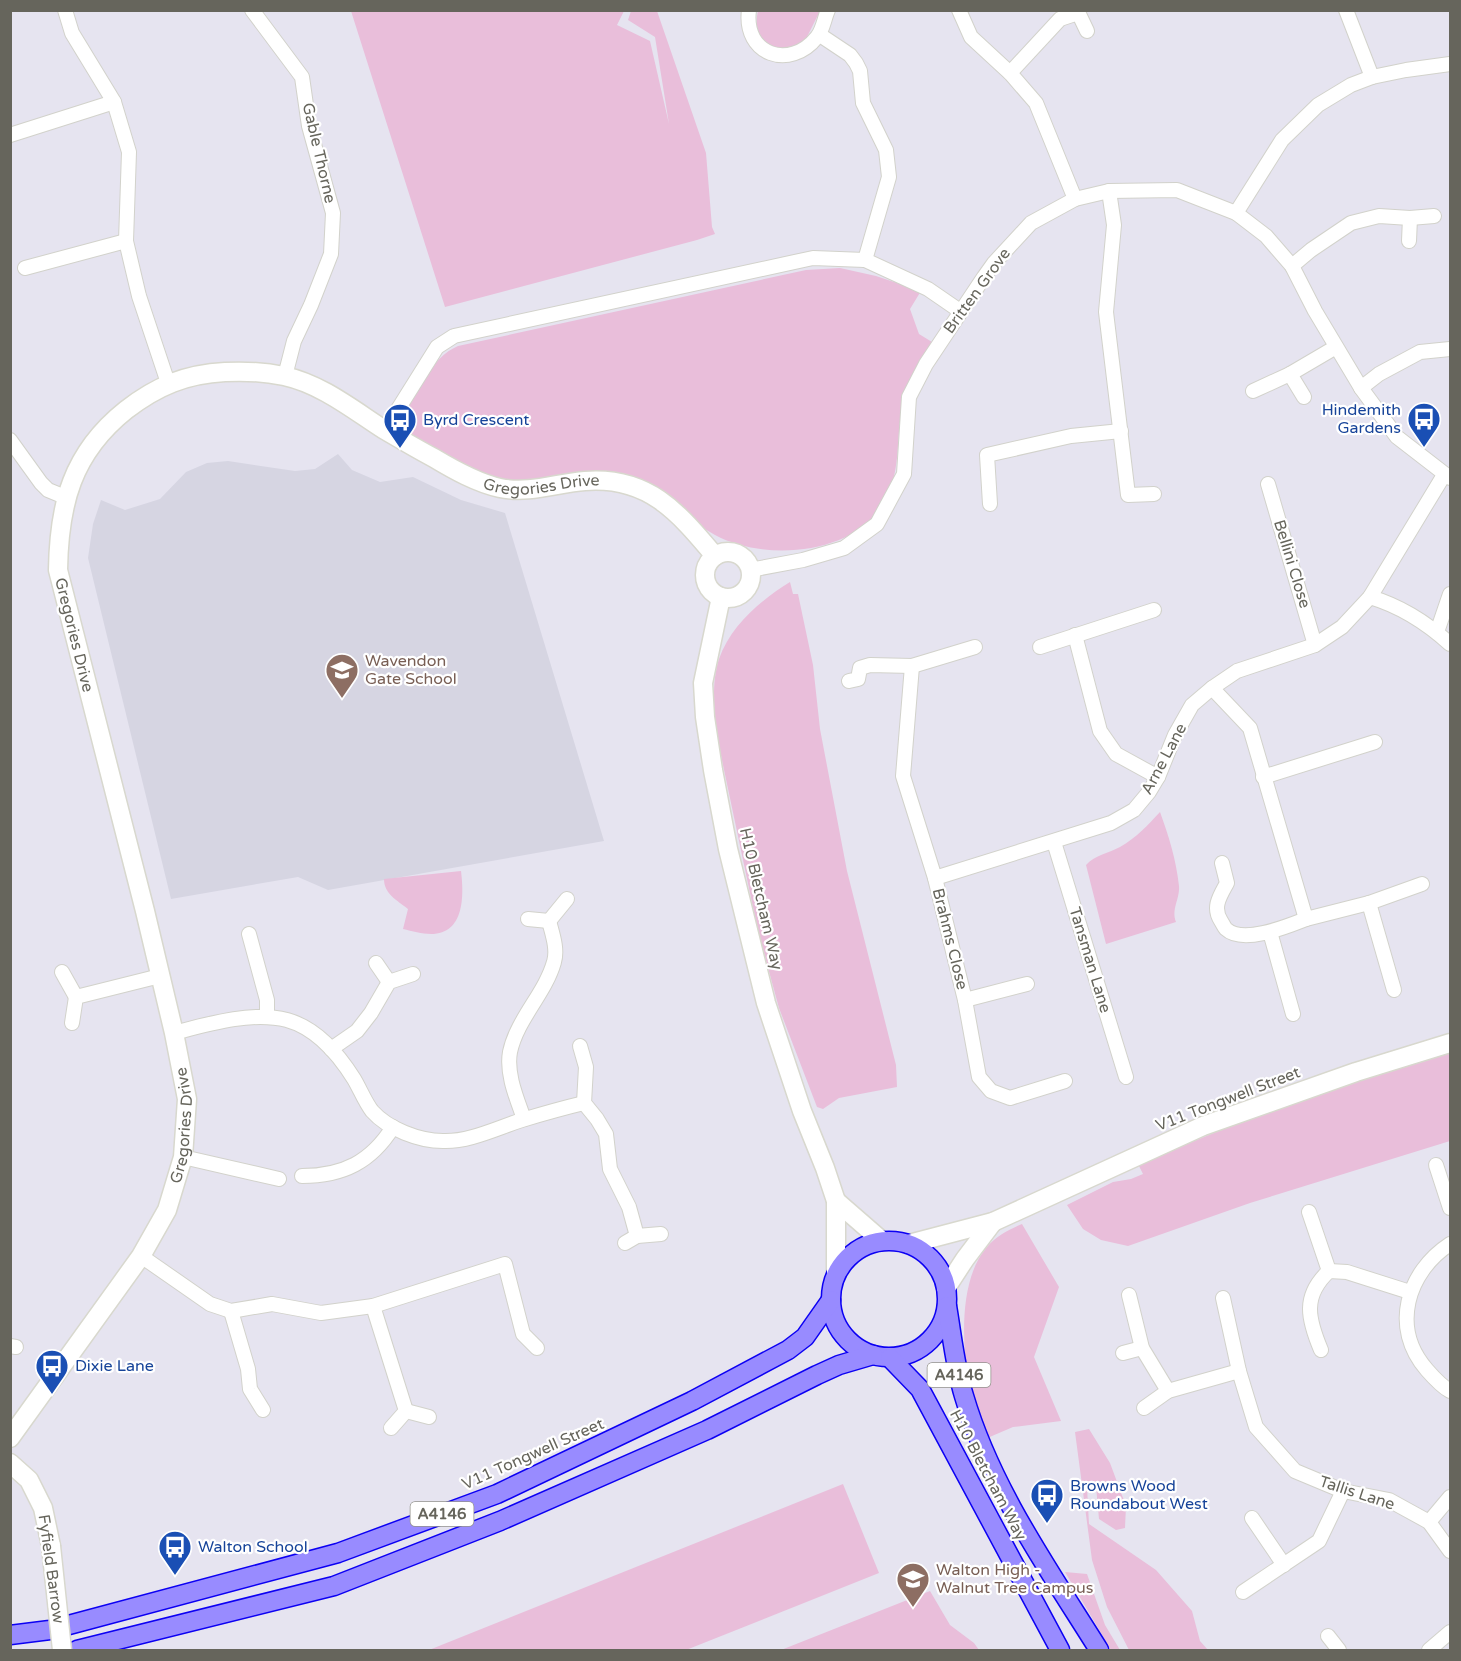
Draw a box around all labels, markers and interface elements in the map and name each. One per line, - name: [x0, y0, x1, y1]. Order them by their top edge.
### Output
- street label: Gable Thorne: [298, 101, 340, 205]
- street label: Britten Grove: [939, 244, 1015, 338]
- place label: Hindemith Gardens: [1322, 400, 1401, 438]
- bus stop icon: Hindemith Gardens: [1406, 401, 1442, 448]
- bus stop icon: Byrd Crescent: [382, 402, 418, 449]
- place label: Byrd Crescent: [423, 410, 529, 430]
- street label: Gregories Drive: [481, 470, 600, 500]
- street label: Bellini Close: [1269, 517, 1315, 611]
- street label: Gregories Drive: [50, 576, 98, 694]
- place label: Wavendon Gate School: [365, 651, 457, 689]
- school or university icon: Wavendon Gate School: [324, 652, 360, 699]
- street label: Arne Lane: [1137, 720, 1191, 798]
- street label: H10 Bletcham Way: [735, 826, 787, 972]
- street label: Brahms Close: [928, 886, 972, 992]
- street label: Tansman Lane: [1064, 905, 1116, 1015]
- street label: V11 Tongwell Street: [1153, 1062, 1303, 1136]
- street label: Gregories Drive: [166, 1066, 197, 1186]
- bus stop icon: Dixie Lane: [34, 1348, 70, 1395]
- place label: Dixie Lane: [75, 1356, 154, 1376]
- road number: A4146: [928, 1363, 990, 1387]
- street label: H10 Bletcham Way: [945, 1406, 1031, 1544]
- street label: V11 Tongwell Street: [459, 1414, 607, 1494]
- street label: Tallis Lane: [1317, 1471, 1397, 1515]
- place label: Browns Wood Roundabout West: [1070, 1476, 1208, 1514]
- bus stop icon: Browns Wood Roundabout West: [1029, 1477, 1065, 1524]
- road number: A4146: [410, 1502, 474, 1526]
- street label: Fyfield Barrow: [33, 1513, 69, 1625]
- bus stop icon: Walton School: [157, 1529, 193, 1576]
- place label: Walton School: [198, 1537, 308, 1557]
- place label: Walton High - Walnut Tree Campus: [936, 1560, 1093, 1598]
- school or university icon: Walton High - Walnut Tree Campus: [895, 1561, 931, 1608]

